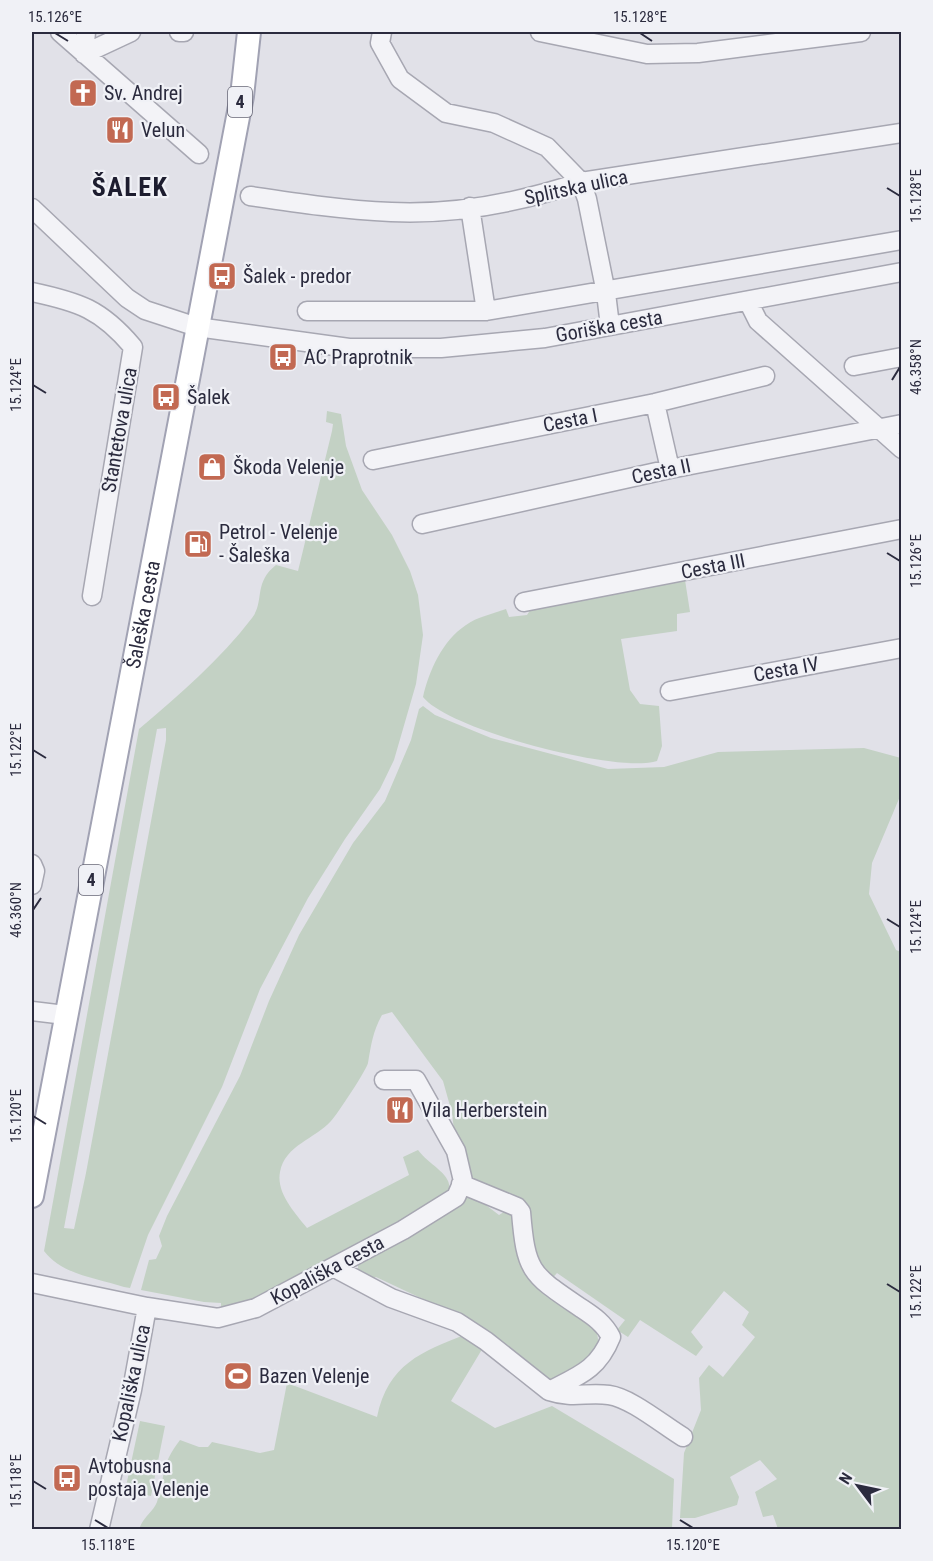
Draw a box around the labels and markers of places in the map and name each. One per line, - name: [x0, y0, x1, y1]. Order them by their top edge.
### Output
- church icon: Sv. Andrej: [67, 77, 99, 109]
- place label: Sv. Andrej: [104, 81, 183, 105]
- restaurant icon: Velun: [104, 114, 136, 146]
- place label: Velun: [141, 118, 185, 142]
- bus stop icon: Šalek - predor: [206, 260, 238, 292]
- place label: Šalek - predor: [243, 264, 351, 288]
- bus stop icon: AC Praprotnik: [267, 341, 299, 373]
- place label: AC Praprotnik: [304, 345, 413, 369]
- bus stop icon: Šalek: [150, 381, 182, 413]
- place label: Šalek: [187, 385, 230, 409]
- shop icon: Škoda Velenje: [196, 451, 228, 483]
- place label: Škoda Velenje: [233, 455, 344, 479]
- place label: Petrol - Velenje - Šaleška: [219, 520, 338, 567]
- fuel station icon: Petrol - Velenje - Šaleška: [182, 528, 214, 560]
- restaurant icon: Vila Herberstein: [384, 1094, 416, 1126]
- place label: Vila Herberstein: [421, 1098, 547, 1122]
- sports icon: Bazen Velenje: [222, 1360, 254, 1392]
- place label: Bazen Velenje: [259, 1364, 369, 1388]
- place label: Avtobusna postaja Velenje: [88, 1454, 209, 1501]
- bus stop icon: Avtobusna postaja Velenje: [51, 1462, 83, 1494]

